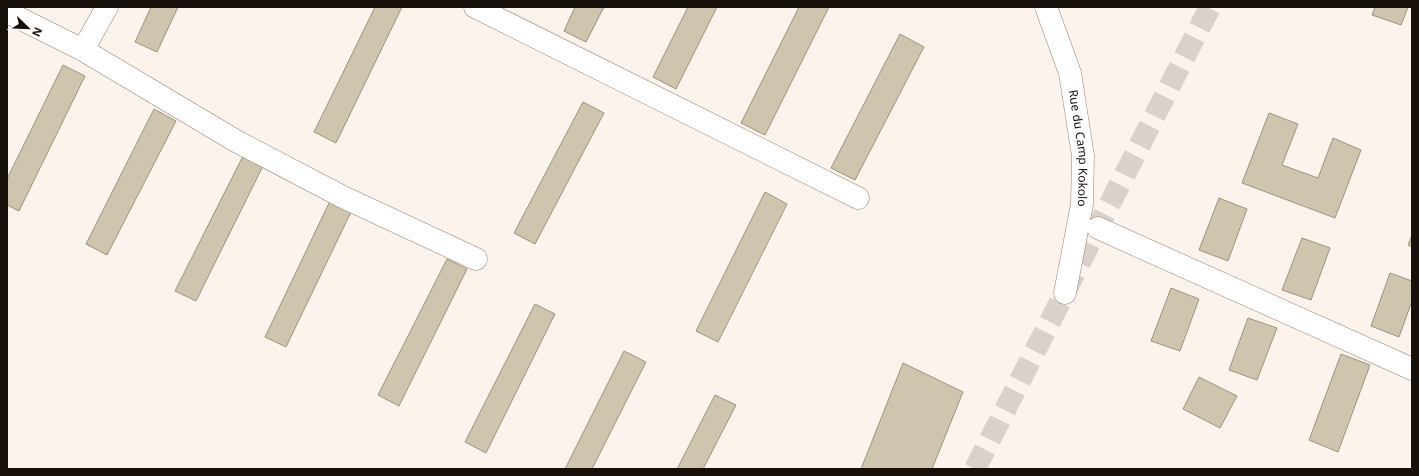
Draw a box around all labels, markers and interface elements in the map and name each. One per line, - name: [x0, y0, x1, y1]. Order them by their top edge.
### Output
- north arrow: [8, 8, 48, 48]
- text: N: [29, 25, 46, 39]
- street label: Rue du Camp Kokolo: [1065, 88, 1092, 207]

